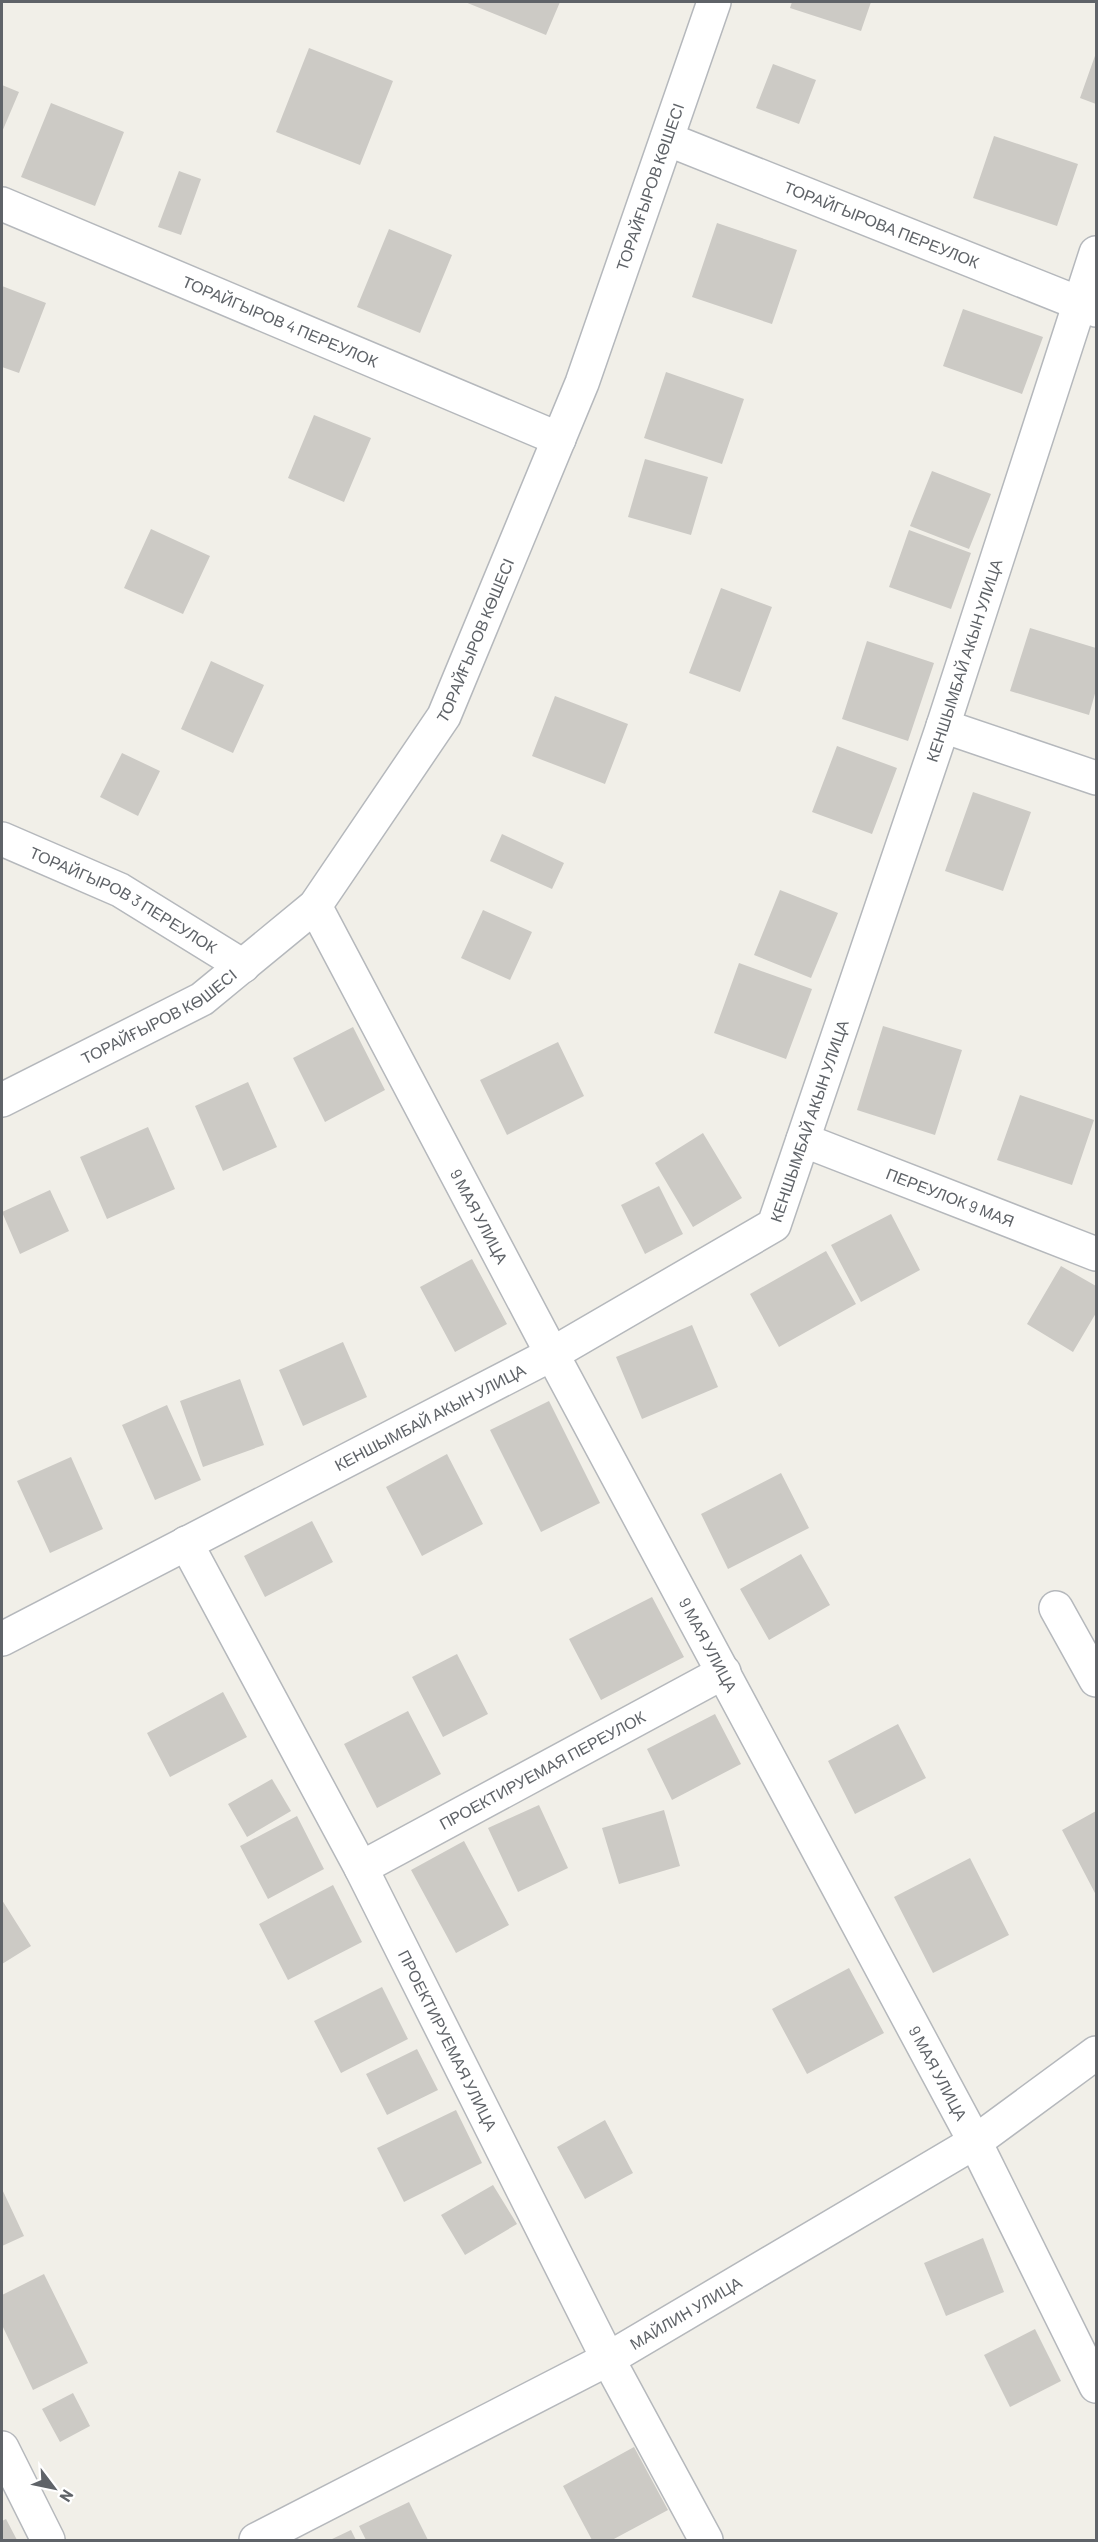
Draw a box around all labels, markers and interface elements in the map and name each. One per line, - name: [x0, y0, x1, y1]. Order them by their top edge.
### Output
- street label: ТОРАЙҒЫРОВ КӨШЕСІ: [612, 101, 687, 273]
- street label: ТОРАЙГЫРОВА ПЕРЕУЛОК: [781, 177, 983, 272]
- street label: ТОРАЙГЫРОВ 4 ПЕРЕУЛОК: [180, 271, 382, 371]
- street label: ТОРАЙҒЫРОВ КӨШЕСІ: [432, 555, 517, 726]
- street label: КЕНШЫМБАЙ АКЫН УЛИЦА: [922, 556, 1006, 764]
- street label: ТОРАЙГЫРОВ 3 ПЕРЕУЛОК: [27, 842, 221, 957]
- street label: ТОРАЙҒЫРОВ КӨШЕСІ: [78, 965, 240, 1067]
- street label: КЕНШЫМБАЙ АКЫН УЛИЦА: [766, 1017, 852, 1224]
- street label: ПЕРЕУЛОК 9 МАЯ: [884, 1163, 1017, 1230]
- street label: 9 МАЯ УЛИЦА: [447, 1165, 513, 1267]
- street label: КЕНШЫМБАЙ АКЫН УЛИЦА: [331, 1359, 529, 1474]
- street label: 9 МАЯ УЛИЦА: [676, 1594, 742, 1695]
- street label: ПРОЕКТИРУЕМАЯ ПЕРЕУЛОК: [436, 1706, 649, 1833]
- street label: ПРОЕКТИРУЕМАЯ УЛИЦА: [395, 1947, 502, 2134]
- street label: 9 МАЯ УЛИЦА: [905, 2022, 972, 2124]
- street label: МАЙЛИН УЛИЦА: [626, 2272, 745, 2353]
- north arrow: [24, 2458, 84, 2518]
- text: N: [56, 2487, 78, 2506]

